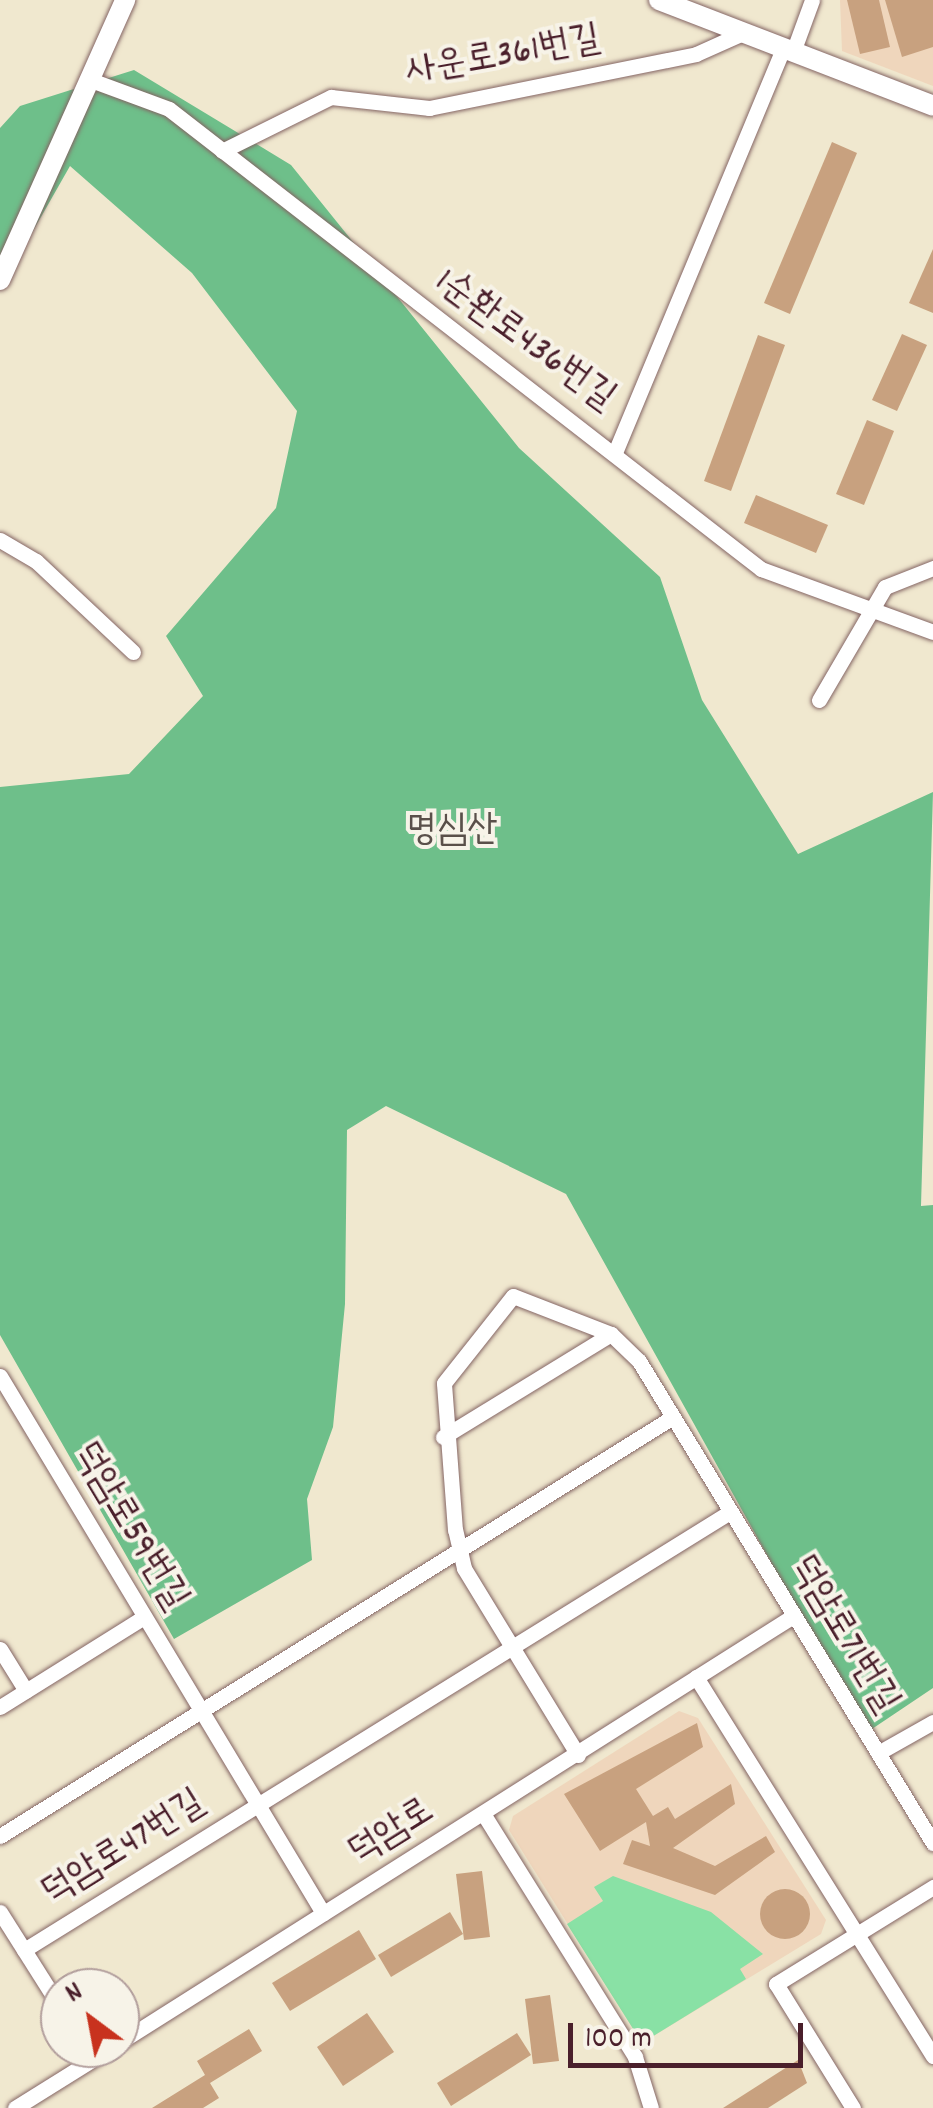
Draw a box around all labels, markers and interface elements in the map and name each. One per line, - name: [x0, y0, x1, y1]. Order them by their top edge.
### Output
- street label: 사운로361번길: [402, 17, 604, 97]
- street label: 1순환로436번길: [425, 260, 623, 422]
- park label: 명심산: [406, 809, 498, 855]
- street label: 덕암로59번길: [61, 1435, 197, 1619]
- street label: 덕암로71번길: [778, 1548, 908, 1722]
- street label: 덕암로47번길: [34, 1781, 214, 1917]
- street label: 덕암로: [341, 1789, 443, 1877]
- north arrow: [40, 1968, 140, 2068]
- text: N: [59, 1974, 92, 2015]
- scale bar: [573, 2003, 808, 2065]
- text: 100 m: [585, 2019, 652, 2062]

